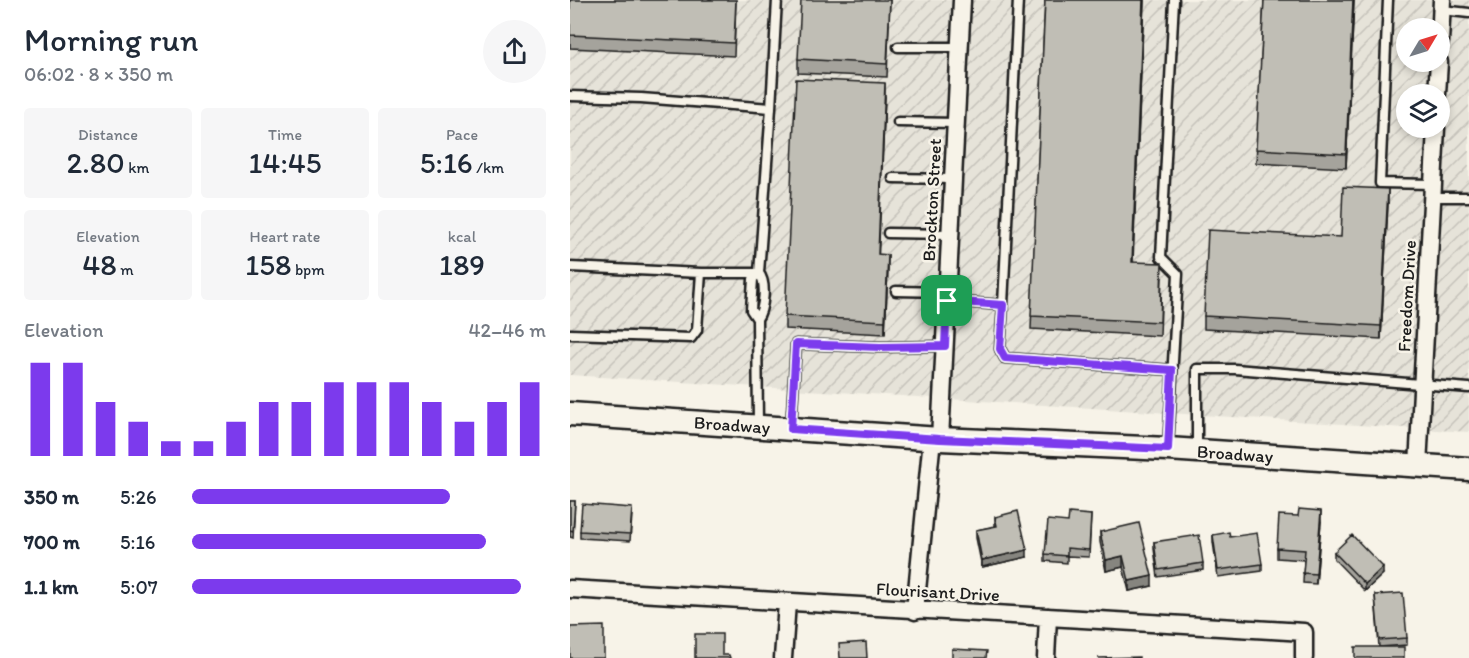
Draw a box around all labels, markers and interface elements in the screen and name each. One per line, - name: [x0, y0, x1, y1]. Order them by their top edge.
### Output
- north arrow: [1396, 18, 1450, 72]
- map controls: [1396, 18, 1450, 138]
- text: Morning run: [24, 20, 199, 59]
- button: share: [483, 20, 546, 83]
- text: 06:02 · 8 × 350 m: [24, 62, 173, 86]
- button: layers: [1396, 84, 1450, 138]
- text: Distance: [78, 125, 138, 144]
- text: Time: [268, 125, 302, 144]
- text: Pace: [446, 125, 478, 144]
- street label: Brockton Street: [918, 138, 946, 262]
- text: 2.80: [67, 144, 125, 181]
- text: 14:45: [248, 144, 322, 181]
- text: 5:16: [420, 144, 473, 181]
- text: km: [125, 158, 149, 177]
- text: /km: [473, 158, 504, 177]
- text: Elevation: [76, 227, 140, 246]
- text: Heart rate: [250, 227, 320, 246]
- text: kcal: [448, 227, 476, 246]
- street label: Freedom Drive: [1393, 240, 1421, 352]
- text: 48: [82, 246, 117, 283]
- text: 158: [245, 246, 291, 283]
- text: 189: [439, 246, 485, 283]
- text: m: [117, 260, 134, 279]
- text: bpm: [291, 260, 325, 279]
- pin: [921, 275, 972, 326]
- icon: arrive: [930, 284, 963, 317]
- text: Elevation: [24, 318, 103, 342]
- text: 42–46 m: [468, 318, 546, 342]
- street label: Broadway: [693, 411, 771, 439]
- street label: Broadway: [1196, 440, 1274, 468]
- text: 350 m: [24, 485, 79, 509]
- text: 5:26: [120, 485, 157, 509]
- text: 700 m: [24, 530, 80, 554]
- text: 5:16: [120, 530, 155, 554]
- text: 1.1 km: [24, 575, 78, 599]
- text: 5:07: [120, 575, 158, 599]
- street label: Flourisant Drive: [876, 578, 1000, 606]

